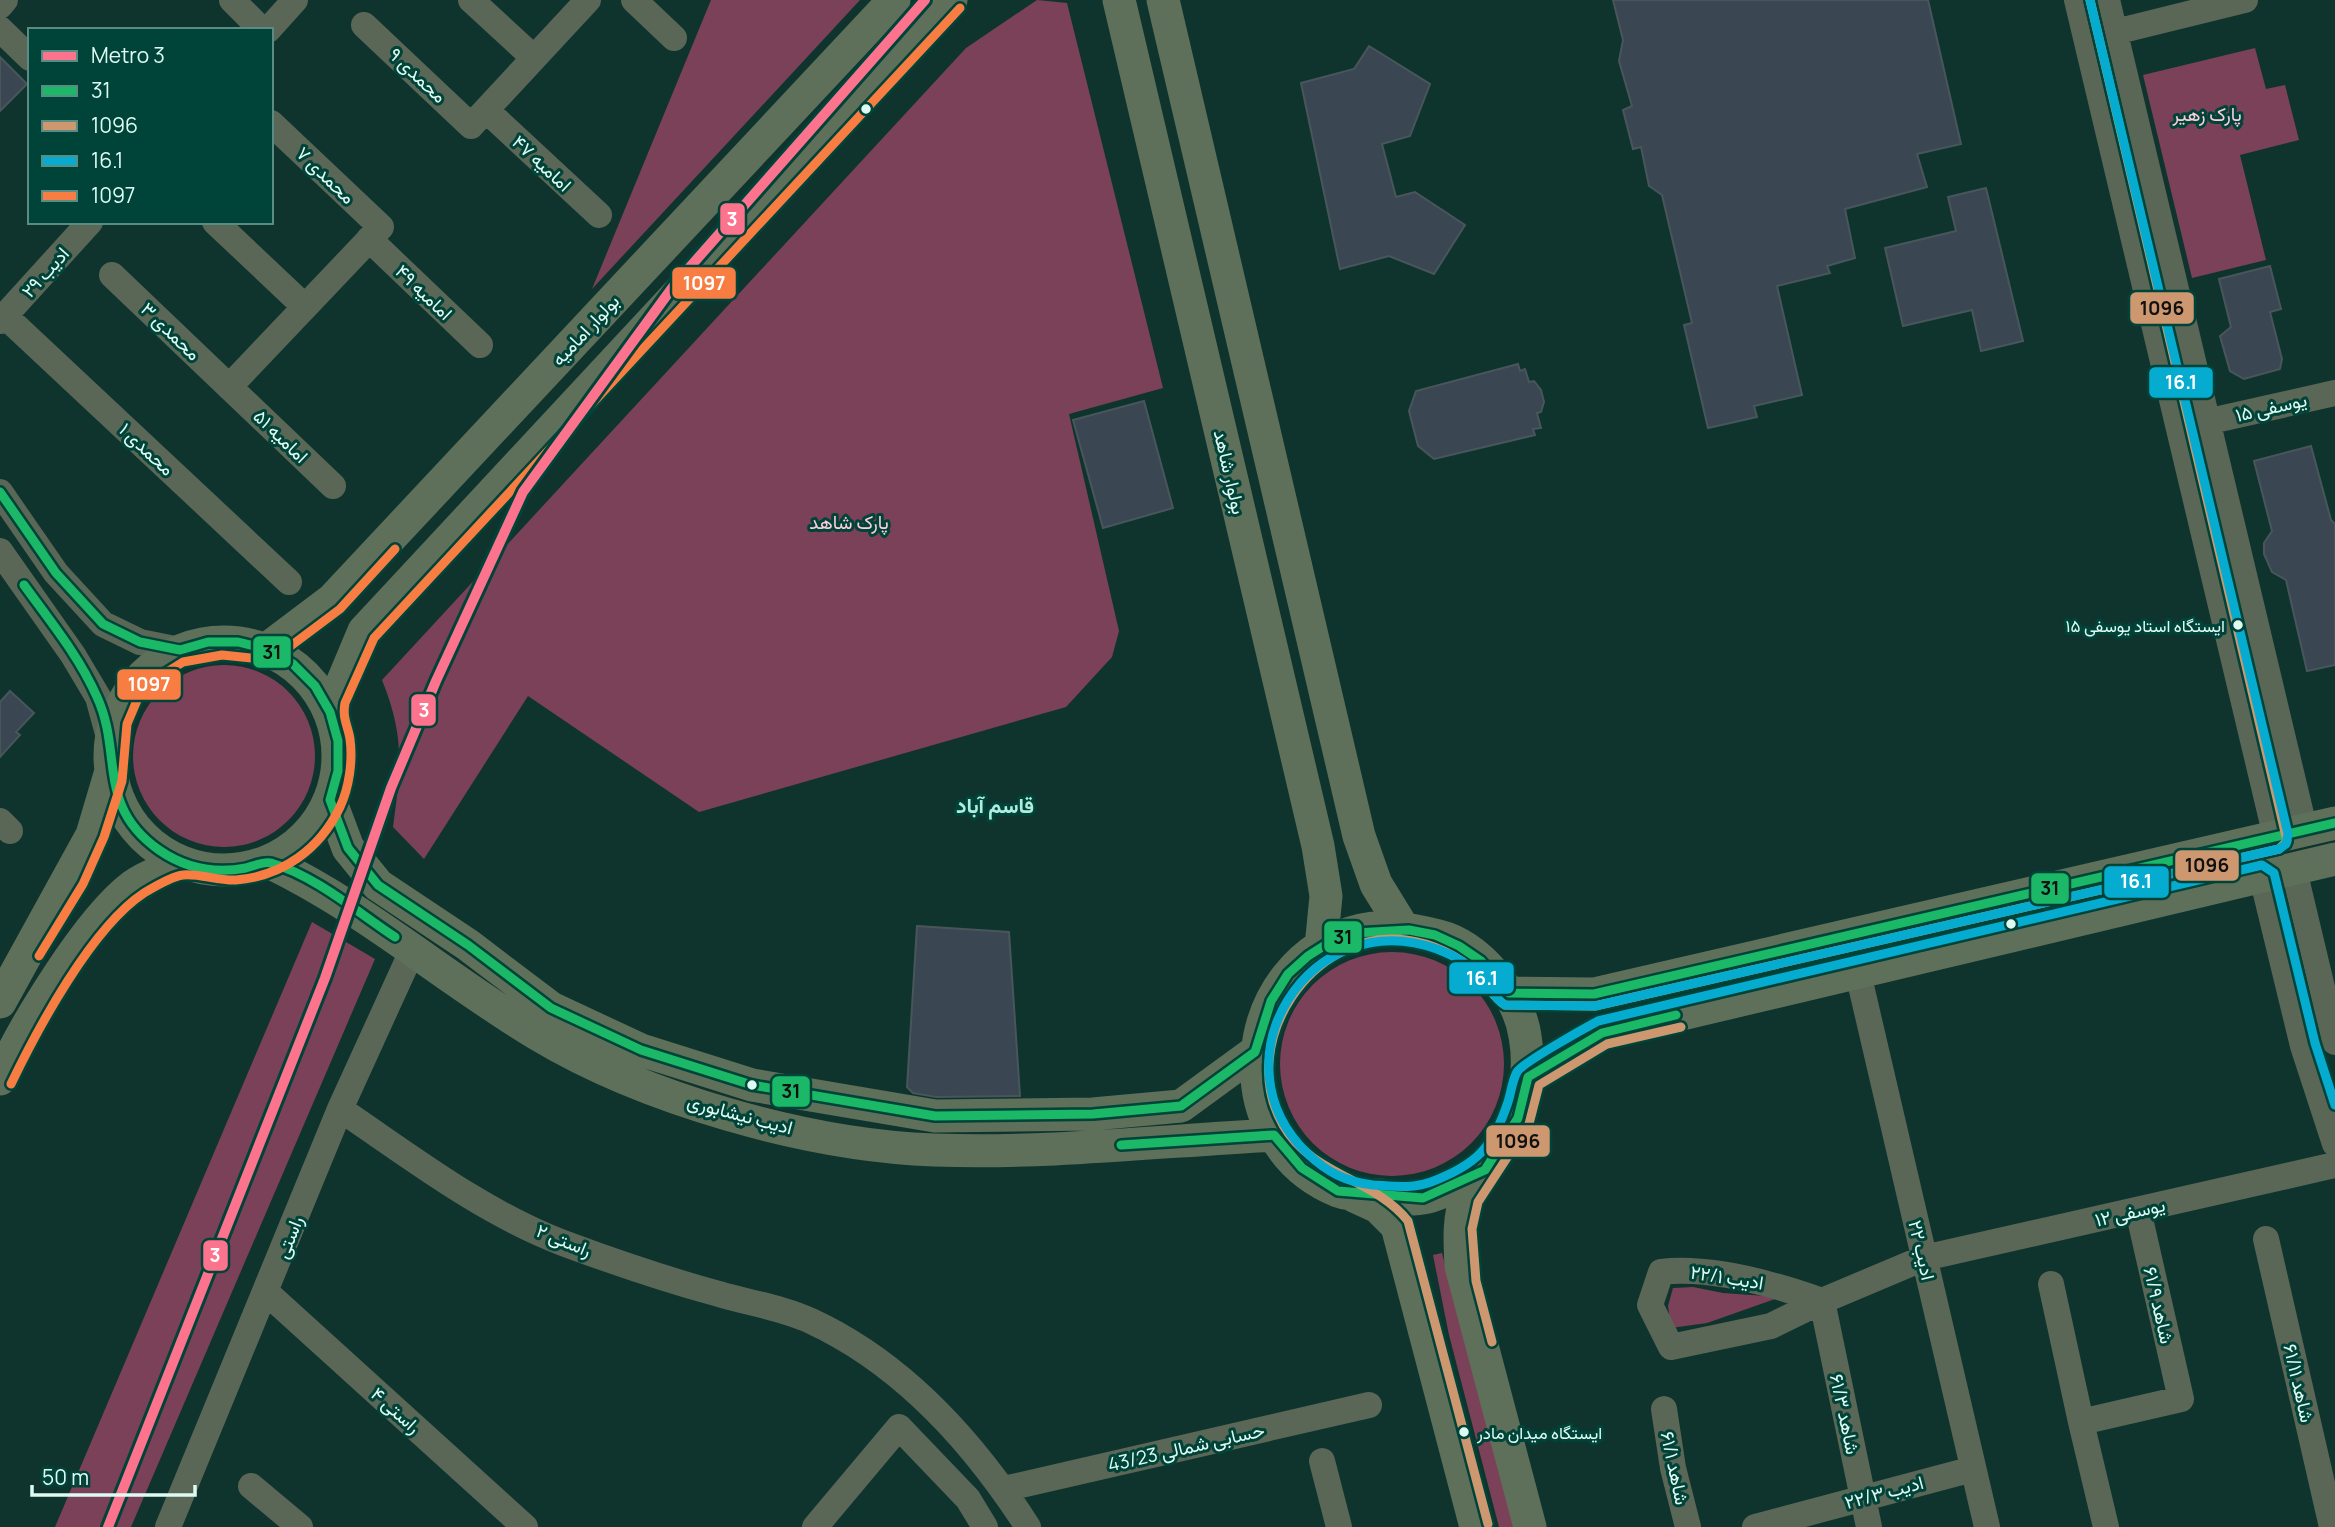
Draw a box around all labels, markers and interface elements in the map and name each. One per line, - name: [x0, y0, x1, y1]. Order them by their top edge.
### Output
- legend: [28, 28, 273, 224]
- text: Metro 3: [91, 41, 165, 69]
- street label: محمدی ۹: [383, 41, 453, 109]
- text: 31: [91, 76, 111, 104]
- park label: پارک زهیر: [2171, 101, 2242, 128]
- unlabelled marker: [859, 102, 873, 116]
- text: 1096: [91, 111, 138, 139]
- street label: امامیه ۴۷: [507, 129, 577, 197]
- street label: محمدی ۷: [291, 140, 361, 210]
- text: 16.1: [91, 146, 123, 174]
- text: 1097: [91, 181, 135, 209]
- line badge: 3: [719, 202, 746, 236]
- text: 3: [726, 206, 738, 232]
- street label: ادیب ۲۹: [15, 241, 75, 303]
- street label: امامیه ۴۹: [390, 258, 458, 326]
- line badge: 1097: [671, 266, 737, 300]
- text: 1097: [683, 270, 725, 296]
- street label: بولوار امامیه: [545, 289, 625, 371]
- line badge: 1096: [2129, 291, 2195, 325]
- text: 1096: [2140, 295, 2184, 321]
- street label: محمدی ۳: [135, 296, 207, 366]
- line badge: 16.1: [2148, 366, 2214, 399]
- text: 16.1: [2165, 369, 2197, 395]
- street label: یوسفی ۱۵: [2233, 386, 2309, 428]
- street label: امامیه ۵۱: [248, 403, 314, 469]
- street label: محمدی ۱: [114, 417, 180, 481]
- street label: بولوار شاهد: [1208, 427, 1252, 517]
- park label: پارک شاهد: [809, 509, 889, 536]
- place label: ایستگاه استاد یوسفی ۱۵: [2066, 614, 2225, 637]
- marker: ایستگاه استاد یوسفی ۱۵: [2231, 618, 2245, 632]
- line badge: 31: [252, 635, 292, 669]
- text: 31: [262, 639, 282, 665]
- line badge: 1097: [116, 668, 182, 701]
- text: 1097: [128, 671, 170, 697]
- line badge: 3: [410, 693, 437, 727]
- text: 3: [418, 697, 430, 723]
- district label: قاسم آباد: [956, 791, 1034, 820]
- line badge: 1096: [2174, 849, 2240, 882]
- text: 1096: [2185, 852, 2229, 878]
- line badge: 16.1: [2103, 865, 2170, 899]
- text: 16.1: [2120, 868, 2152, 894]
- line badge: 31: [2030, 872, 2070, 905]
- text: 31: [2040, 875, 2060, 901]
- unlabelled marker: [2004, 917, 2018, 931]
- line badge: 31: [1323, 920, 1363, 954]
- text: 31: [1333, 924, 1353, 950]
- line badge: 16.1: [1448, 961, 1515, 995]
- text: 16.1: [1466, 965, 1498, 991]
- line badge: 31: [771, 1075, 811, 1108]
- unlabelled marker: [745, 1078, 759, 1092]
- text: 31: [781, 1078, 801, 1104]
- street label: ادیب نیشابوری: [684, 1087, 796, 1141]
- line badge: 1096: [1485, 1124, 1551, 1158]
- text: 1096: [1496, 1128, 1540, 1154]
- street label: یوسفی ۱۲: [2092, 1191, 2168, 1233]
- street label: راستی: [269, 1212, 309, 1262]
- street label: راستی ۲: [532, 1217, 596, 1263]
- street label: ادیب ۲۲: [1902, 1217, 1942, 1283]
- line badge: 3: [202, 1239, 229, 1272]
- text: 3: [209, 1242, 221, 1268]
- street label: ادیب ۲۲/۱: [1689, 1258, 1765, 1296]
- street label: شاهد ۶۱/۹: [2138, 1264, 2180, 1346]
- street label: شاهد ۶۱/۱۱: [2277, 1341, 2321, 1425]
- street label: شاهد ۶۱/۳: [1824, 1371, 1866, 1457]
- street label: راستی ۴: [366, 1381, 426, 1439]
- street label: حسابی شمالی 43/23: [1105, 1416, 1267, 1478]
- place label: ایستگاه میدان مادر: [1476, 1421, 1602, 1444]
- marker: ایستگاه میدان مادر: [1457, 1425, 1471, 1439]
- street label: شاهد ۶۱/۱: [1655, 1429, 1695, 1507]
- scale bar: [32, 1454, 194, 1498]
- text: 50 m: [42, 1463, 89, 1491]
- street label: ادیب ۲۲/۳: [1842, 1469, 1926, 1515]

